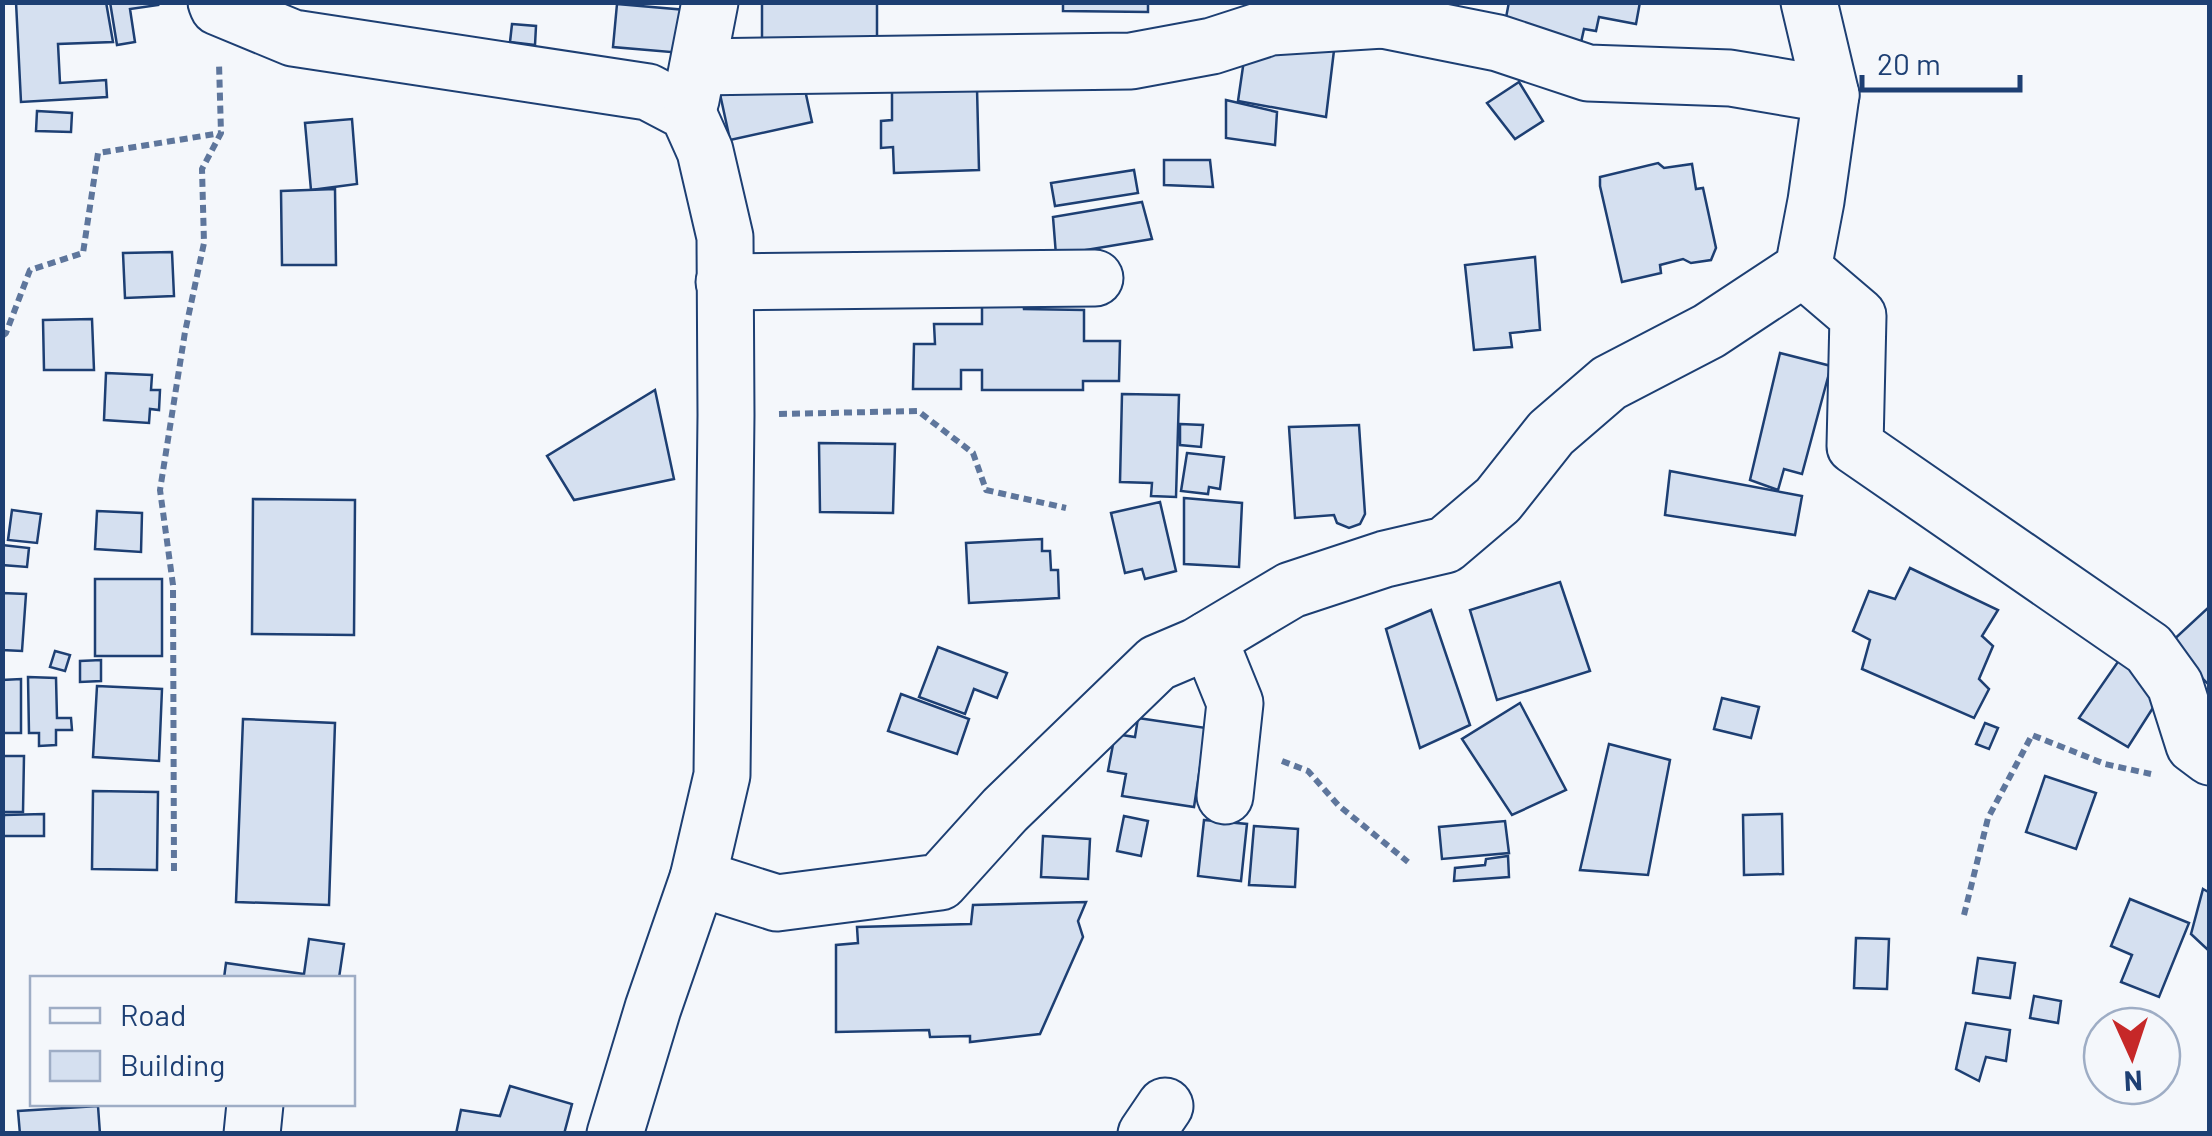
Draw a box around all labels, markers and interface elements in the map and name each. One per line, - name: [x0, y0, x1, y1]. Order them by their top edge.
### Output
- scale bar: [1862, 30, 2020, 92]
- text: 20 m: [1877, 45, 1941, 81]
- legend: [30, 976, 355, 1106]
- text: Road: [120, 996, 186, 1032]
- north arrow: [2082, 1006, 2182, 1106]
- text: Building: [120, 1046, 225, 1082]
- text: N: [2123, 1065, 2144, 1099]

